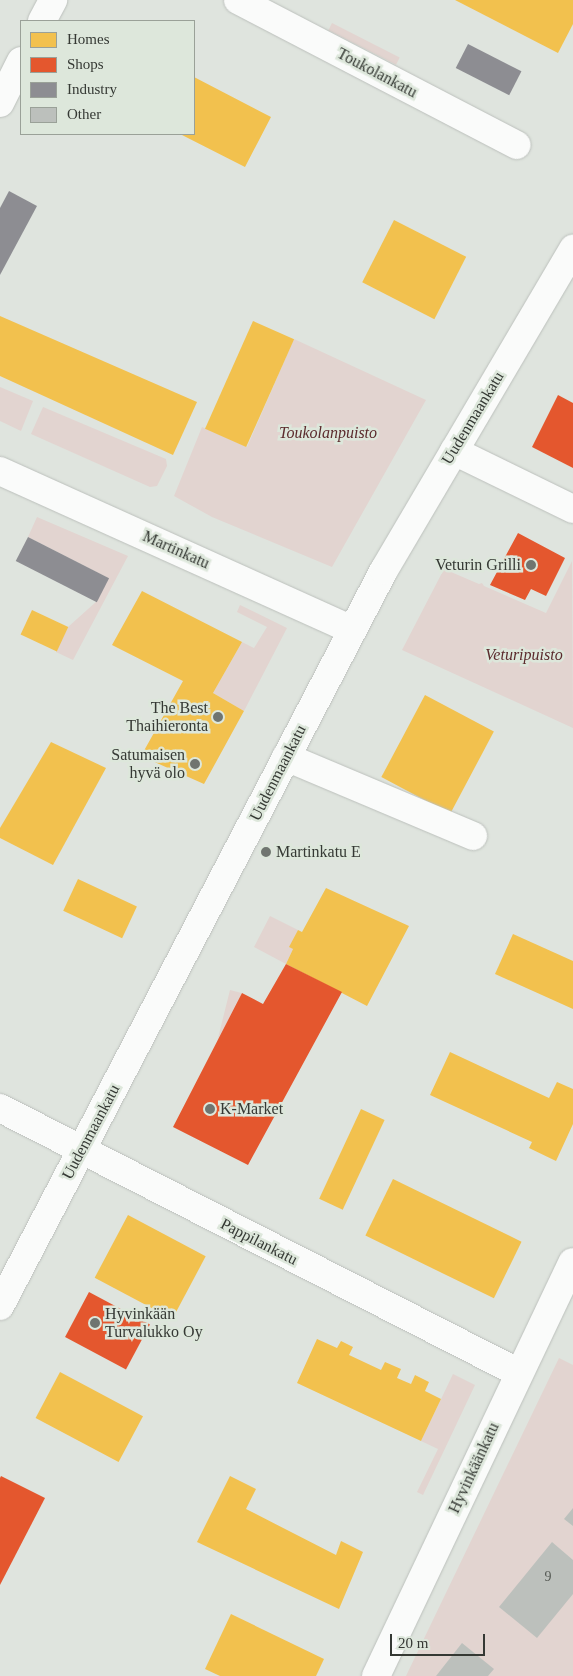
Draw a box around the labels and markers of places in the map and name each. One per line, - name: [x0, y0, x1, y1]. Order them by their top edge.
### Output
- place label: Veturin Grilli: [435, 555, 521, 575]
- marker: Veturin Grilli: [525, 559, 537, 571]
- place label: The Best Thaihieronta: [126, 698, 208, 736]
- marker: The Best Thaihieronta: [212, 711, 224, 723]
- place label: Satumaisen hyvä olo: [111, 745, 185, 783]
- marker: Satumaisen hyvä olo: [189, 758, 201, 770]
- place label: Martinkatu E: [276, 842, 361, 862]
- marker: Martinkatu E: [260, 846, 272, 858]
- place label: K-Market: [220, 1099, 283, 1119]
- marker: K-Market: [204, 1103, 216, 1115]
- place label: Hyvinkään Turvalukko Oy: [105, 1304, 203, 1342]
- marker: Hyvinkään Turvalukko Oy: [89, 1317, 101, 1329]

